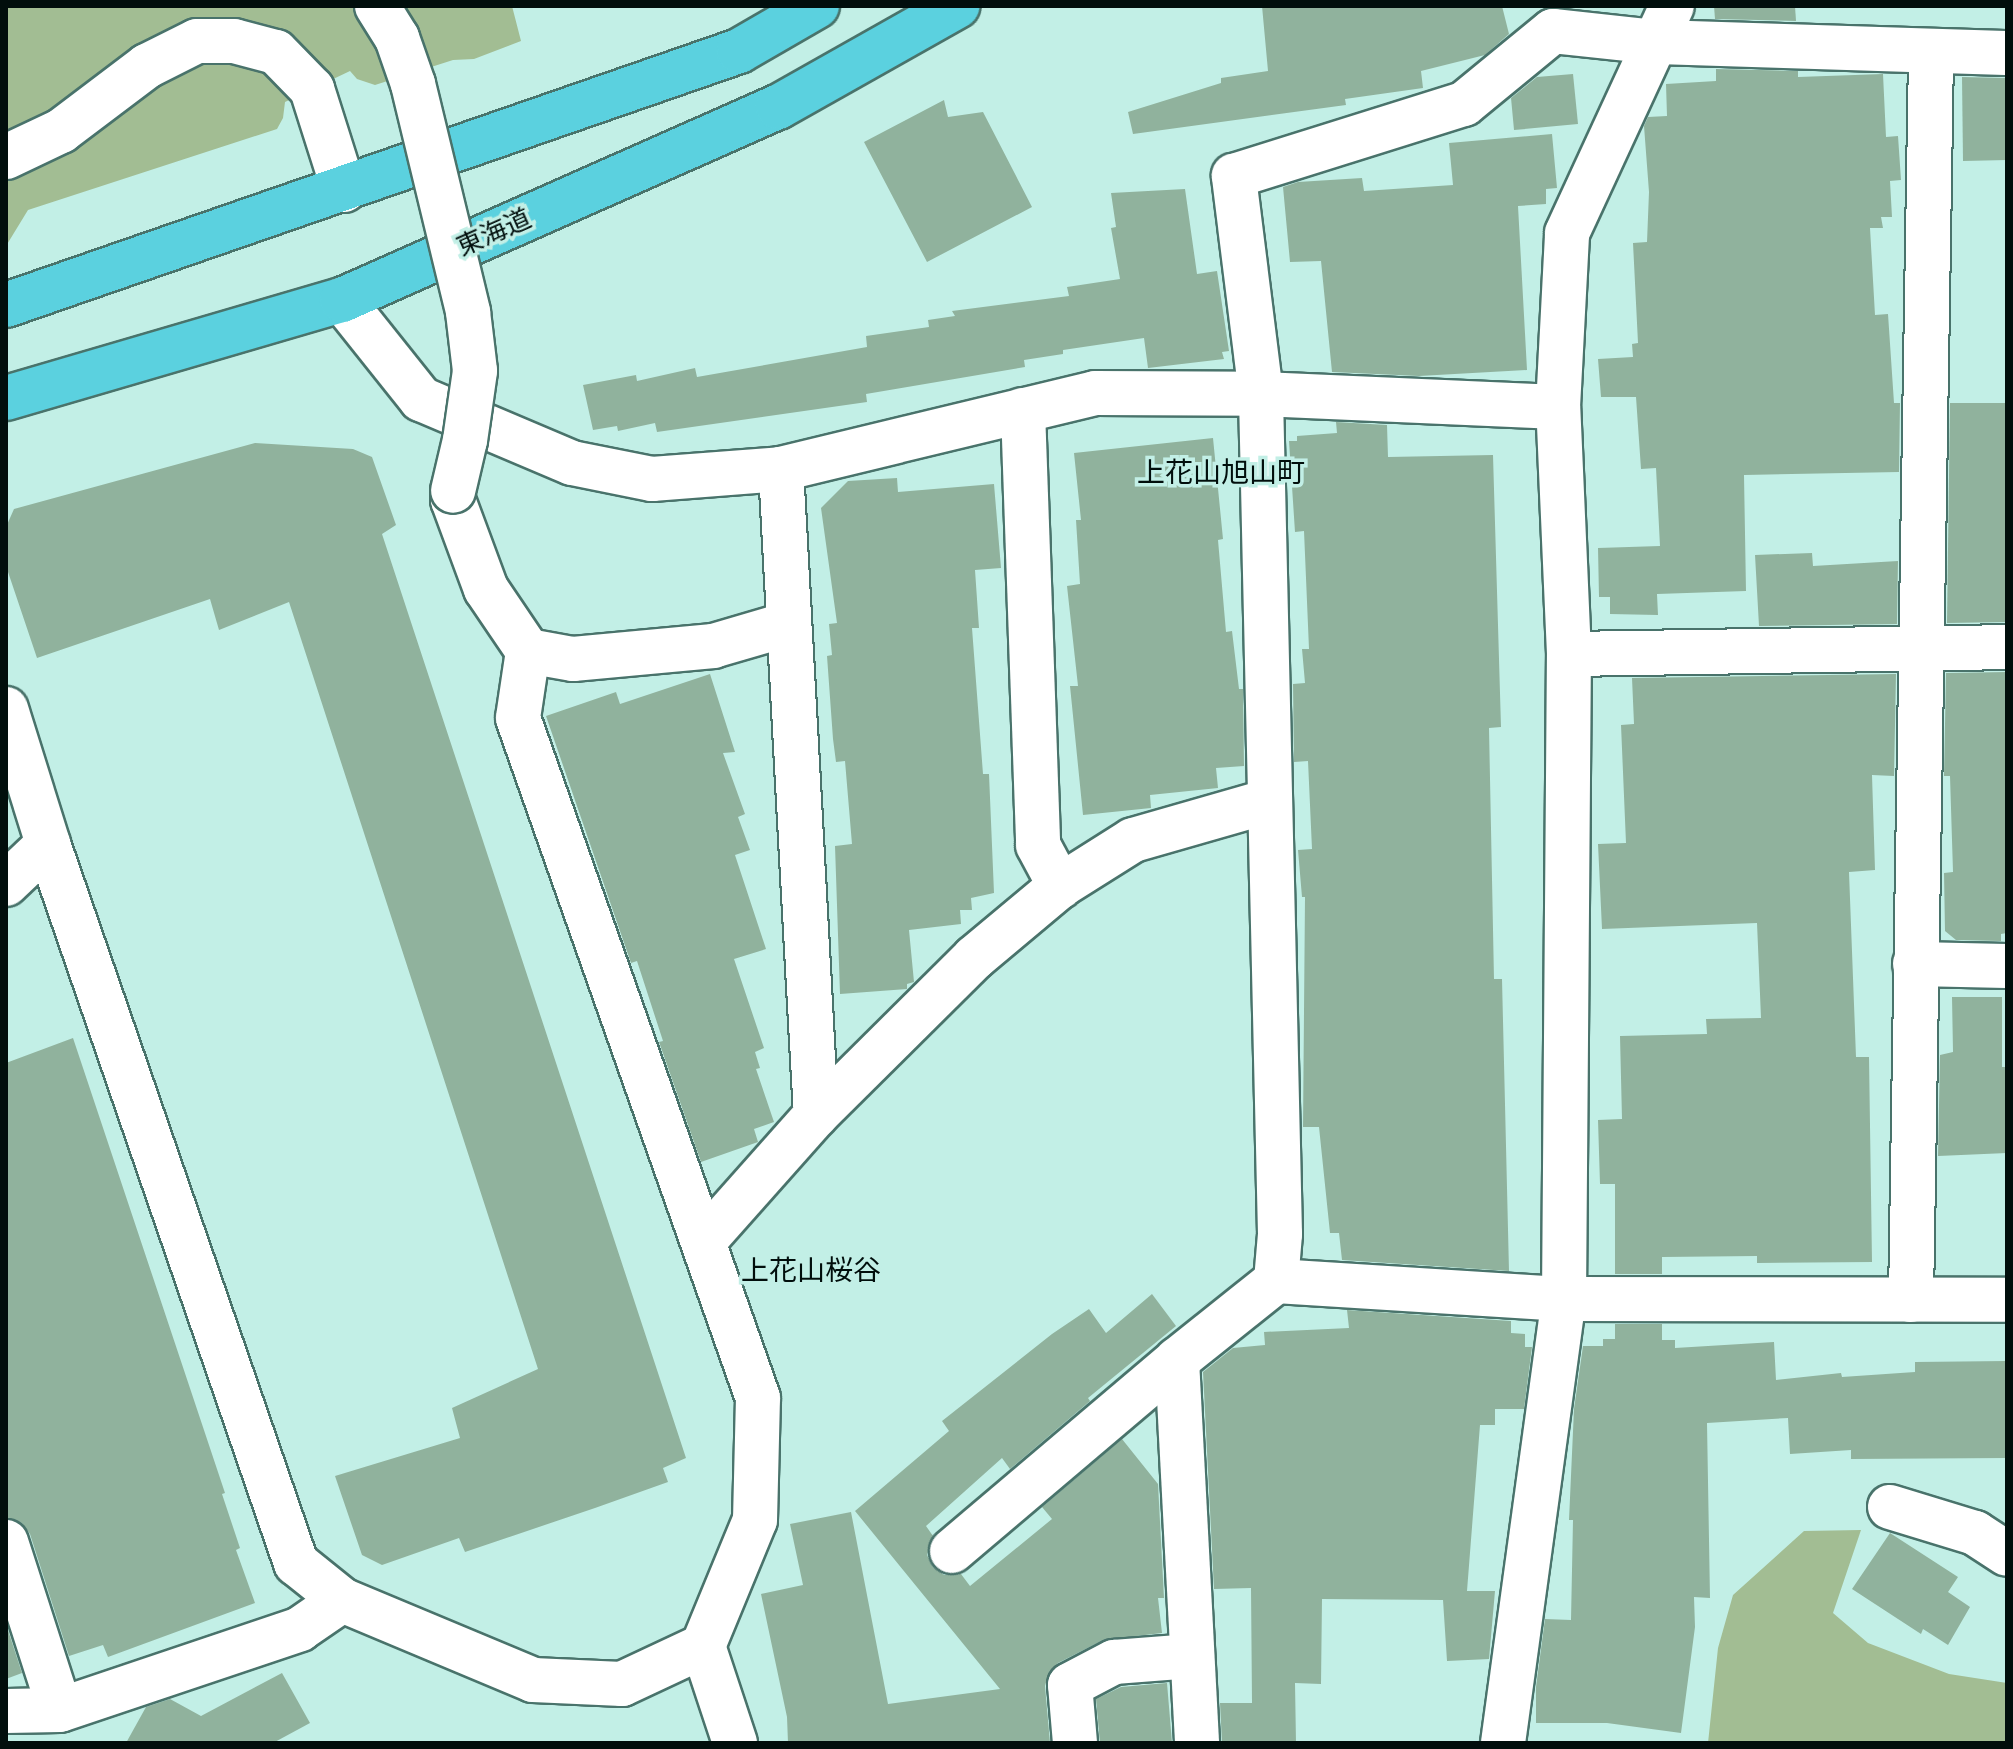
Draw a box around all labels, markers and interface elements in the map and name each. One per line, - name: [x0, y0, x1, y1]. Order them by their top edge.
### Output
- street label: 東海道: [452, 203, 536, 263]
- district label: 上花山旭山町: [1137, 456, 1305, 490]
- district label: 上花山桜谷: [741, 1254, 881, 1288]

